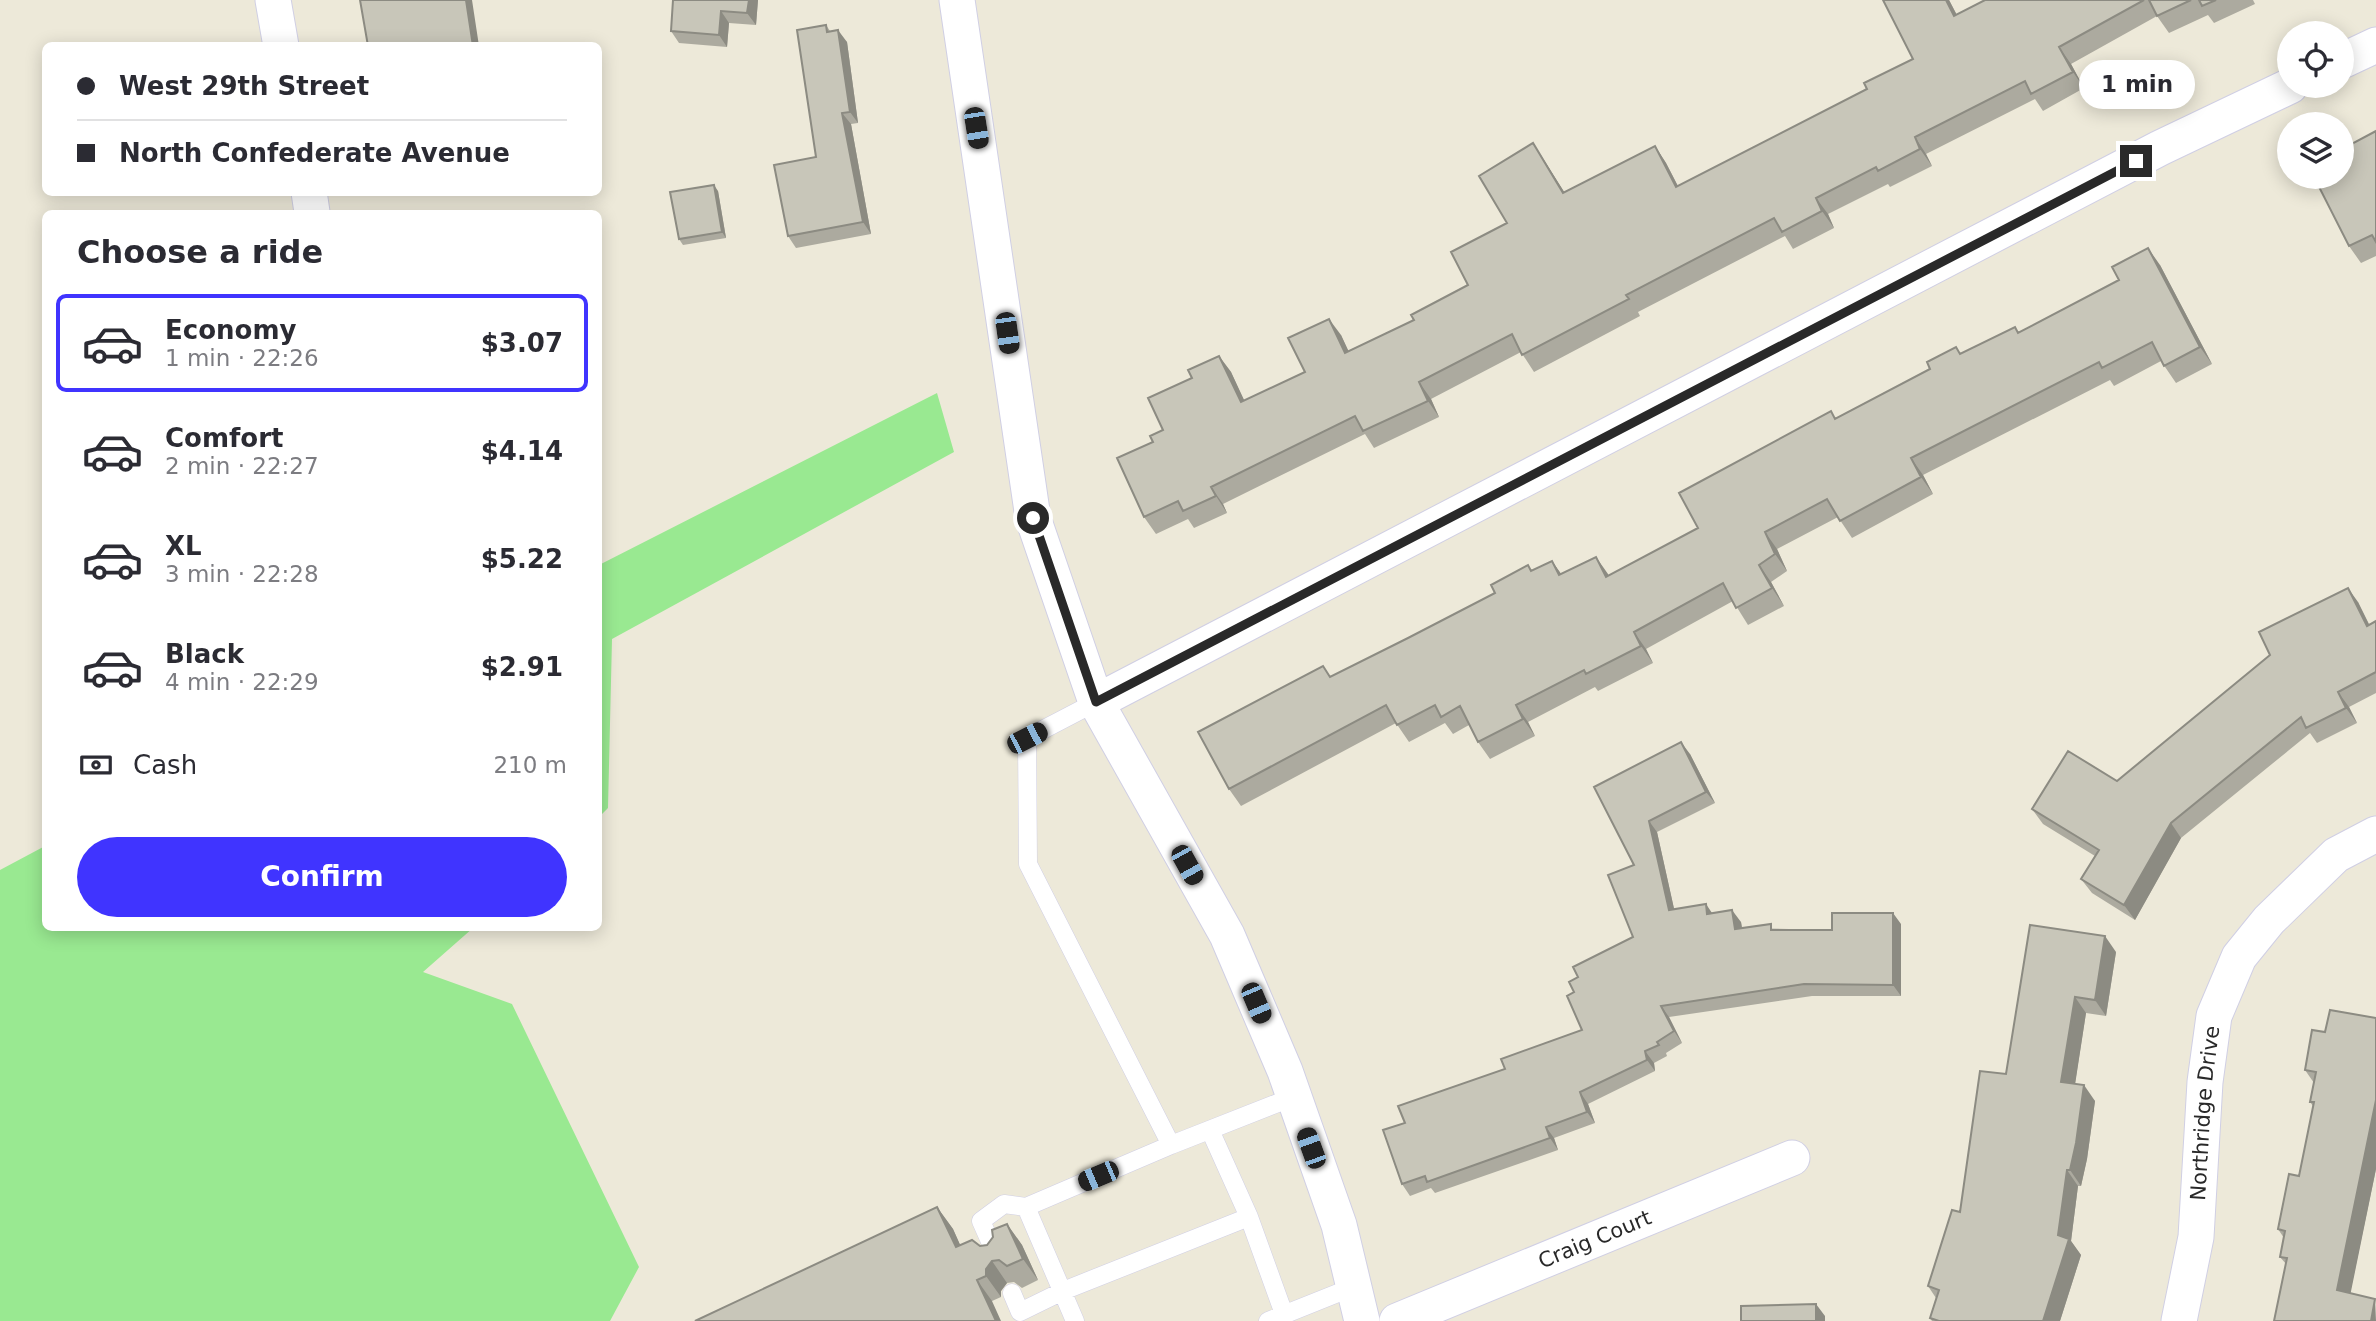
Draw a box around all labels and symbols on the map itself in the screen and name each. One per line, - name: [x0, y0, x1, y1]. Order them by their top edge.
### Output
- callout: 1 min: [2078, 60, 2194, 108]
- car: [963, 106, 990, 150]
- route end: [2120, 145, 2152, 177]
- car: [994, 311, 1021, 355]
- route start: [1017, 502, 1049, 534]
- car: [1004, 719, 1051, 757]
- car: [1168, 842, 1207, 888]
- car: [1239, 980, 1274, 1026]
- street label: Northridge Drive: [2186, 1024, 2225, 1201]
- car: [1294, 1125, 1329, 1171]
- car: [1075, 1158, 1122, 1194]
- street label: Craig Court: [1535, 1205, 1655, 1273]

